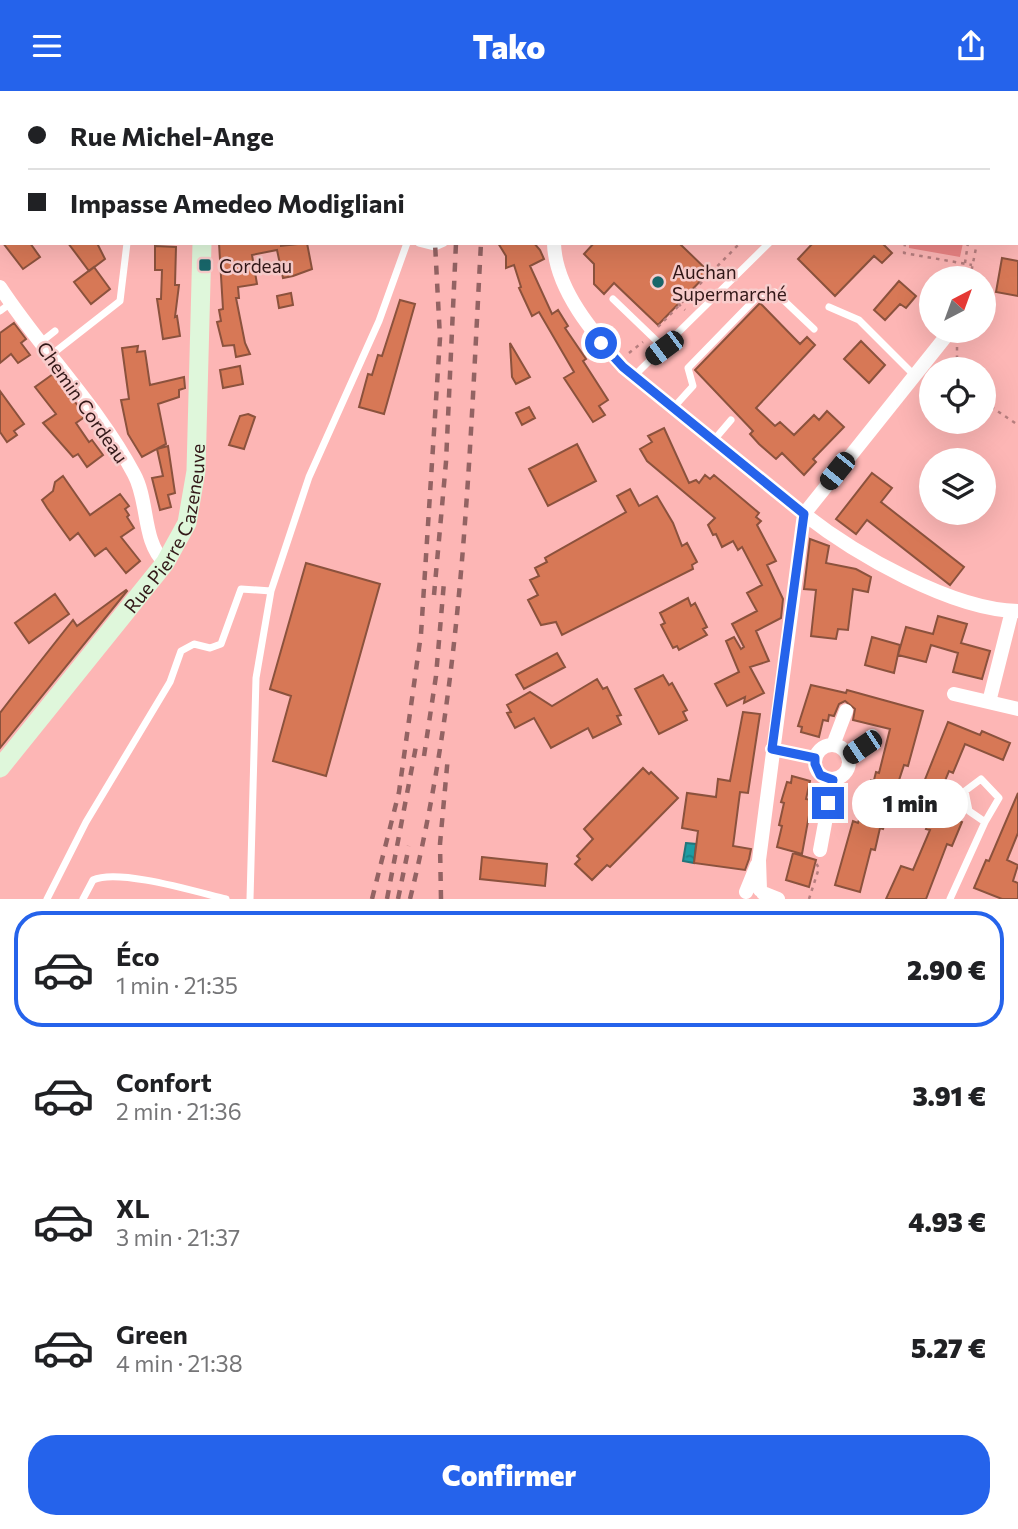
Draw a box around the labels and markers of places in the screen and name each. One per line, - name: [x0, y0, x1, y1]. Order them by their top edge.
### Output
- place label: Cordeau: [219, 254, 292, 277]
- marker: Cordeau: [197, 257, 213, 273]
- place label: Auchan Supermarché: [672, 260, 787, 305]
- marker: Auchan Supermarché: [650, 274, 666, 290]

